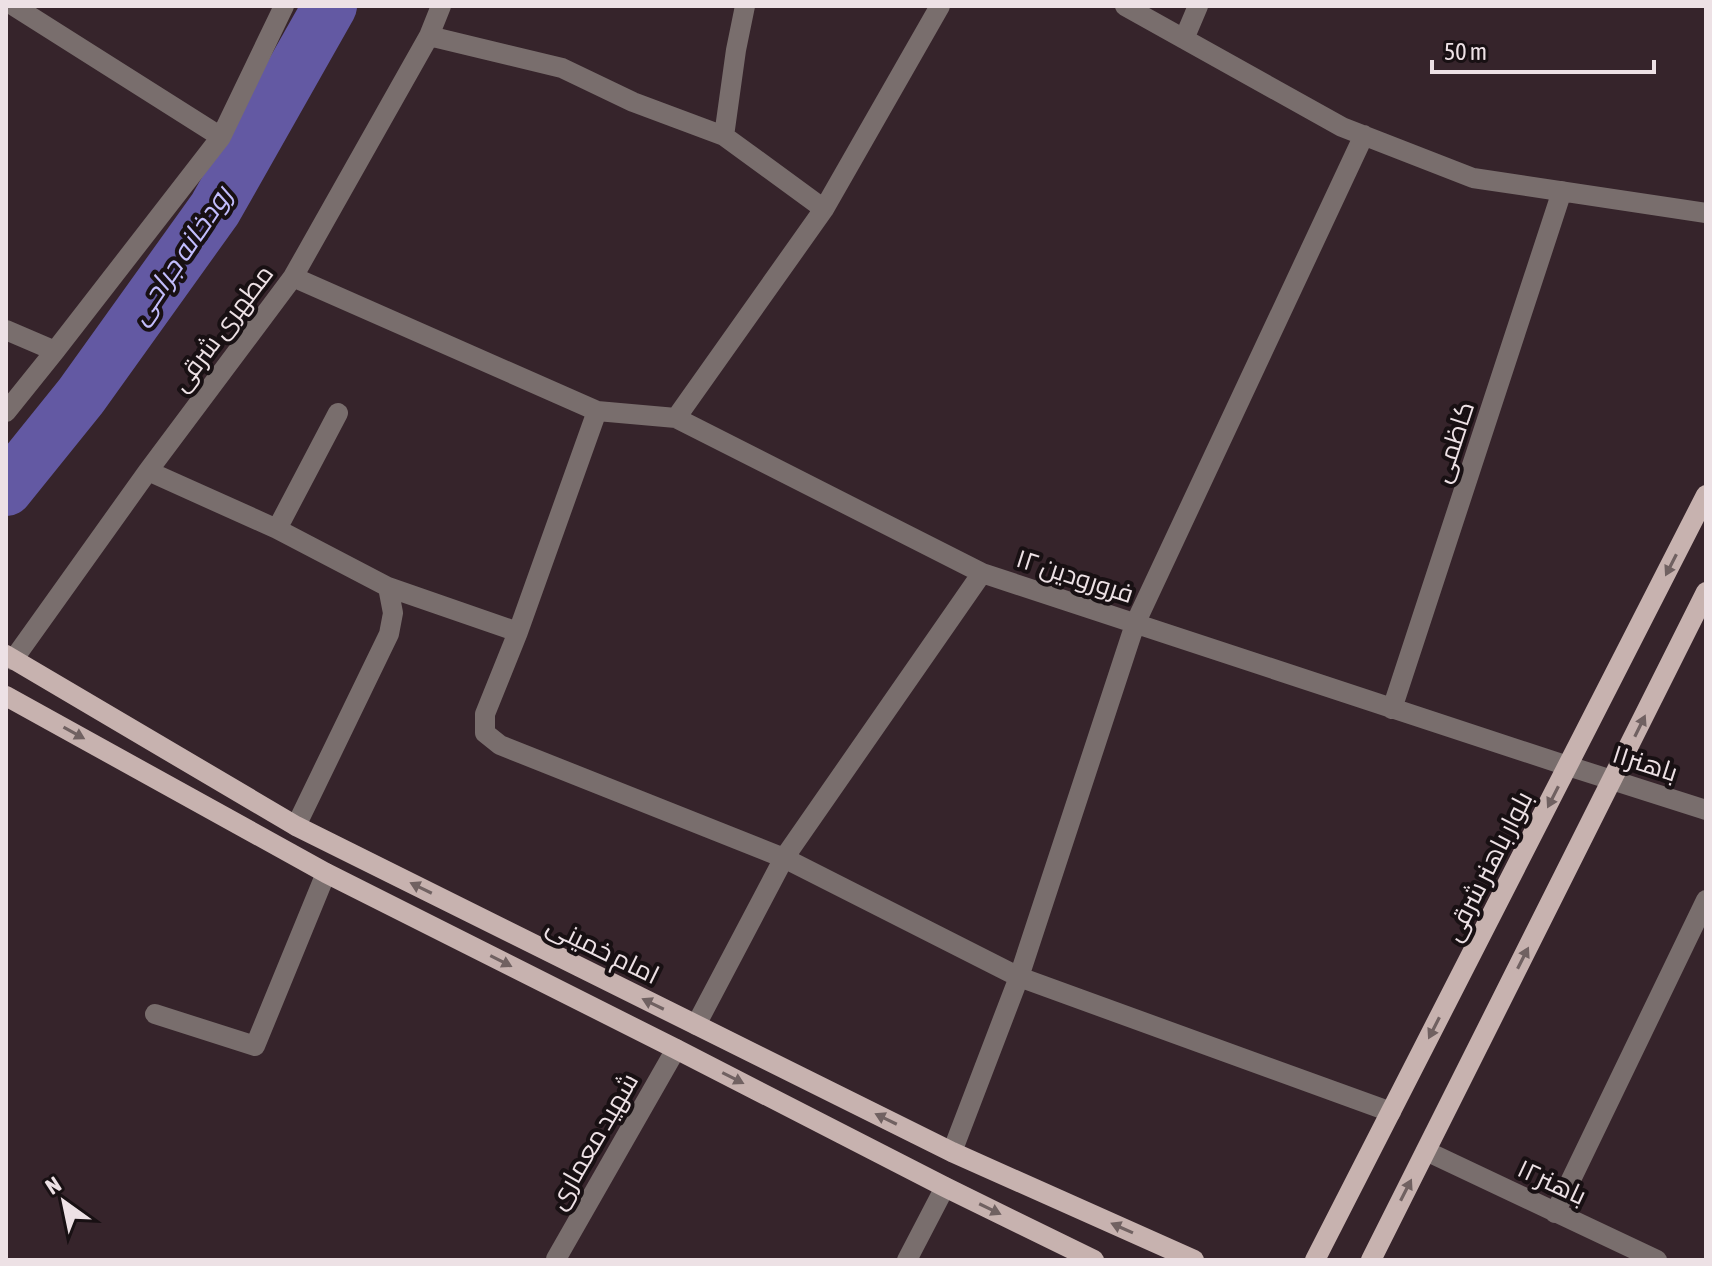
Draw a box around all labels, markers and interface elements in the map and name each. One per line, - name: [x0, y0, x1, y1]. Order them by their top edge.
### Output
- scale bar: [1432, 24, 1654, 74]
- text: 50 m: [1444, 38, 1487, 65]
- water label: رودخانه جراحی: [122, 179, 240, 331]
- street label: مطهری شرقی: [165, 259, 280, 398]
- street label: کاظمی: [1426, 398, 1481, 487]
- street label: ۱۲ فرورودین: [1012, 543, 1138, 610]
- one-way arrow: [1664, 553, 1677, 576]
- one-way arrow: [1633, 714, 1646, 737]
- one-way arrow: [63, 726, 85, 740]
- street label: باهنر۱۱: [1609, 738, 1681, 788]
- one-way arrow: [1546, 785, 1559, 808]
- street label: بلوار باهنر شرقی: [1437, 786, 1540, 946]
- one-way arrow: [409, 881, 432, 895]
- street label: امام خمینی: [541, 910, 664, 993]
- one-way arrow: [1516, 947, 1530, 970]
- one-way arrow: [490, 954, 513, 968]
- one-way arrow: [642, 997, 665, 1010]
- one-way arrow: [1427, 1017, 1441, 1040]
- street label: شهید معماری: [542, 1068, 645, 1215]
- one-way arrow: [722, 1071, 745, 1085]
- one-way arrow: [875, 1112, 898, 1126]
- street label: باهنر۱۲: [1513, 1153, 1591, 1211]
- north arrow: [24, 1162, 104, 1242]
- text: N: [41, 1171, 66, 1200]
- one-way arrow: [1399, 1179, 1413, 1202]
- one-way arrow: [978, 1202, 1002, 1216]
- one-way arrow: [1111, 1221, 1134, 1235]

